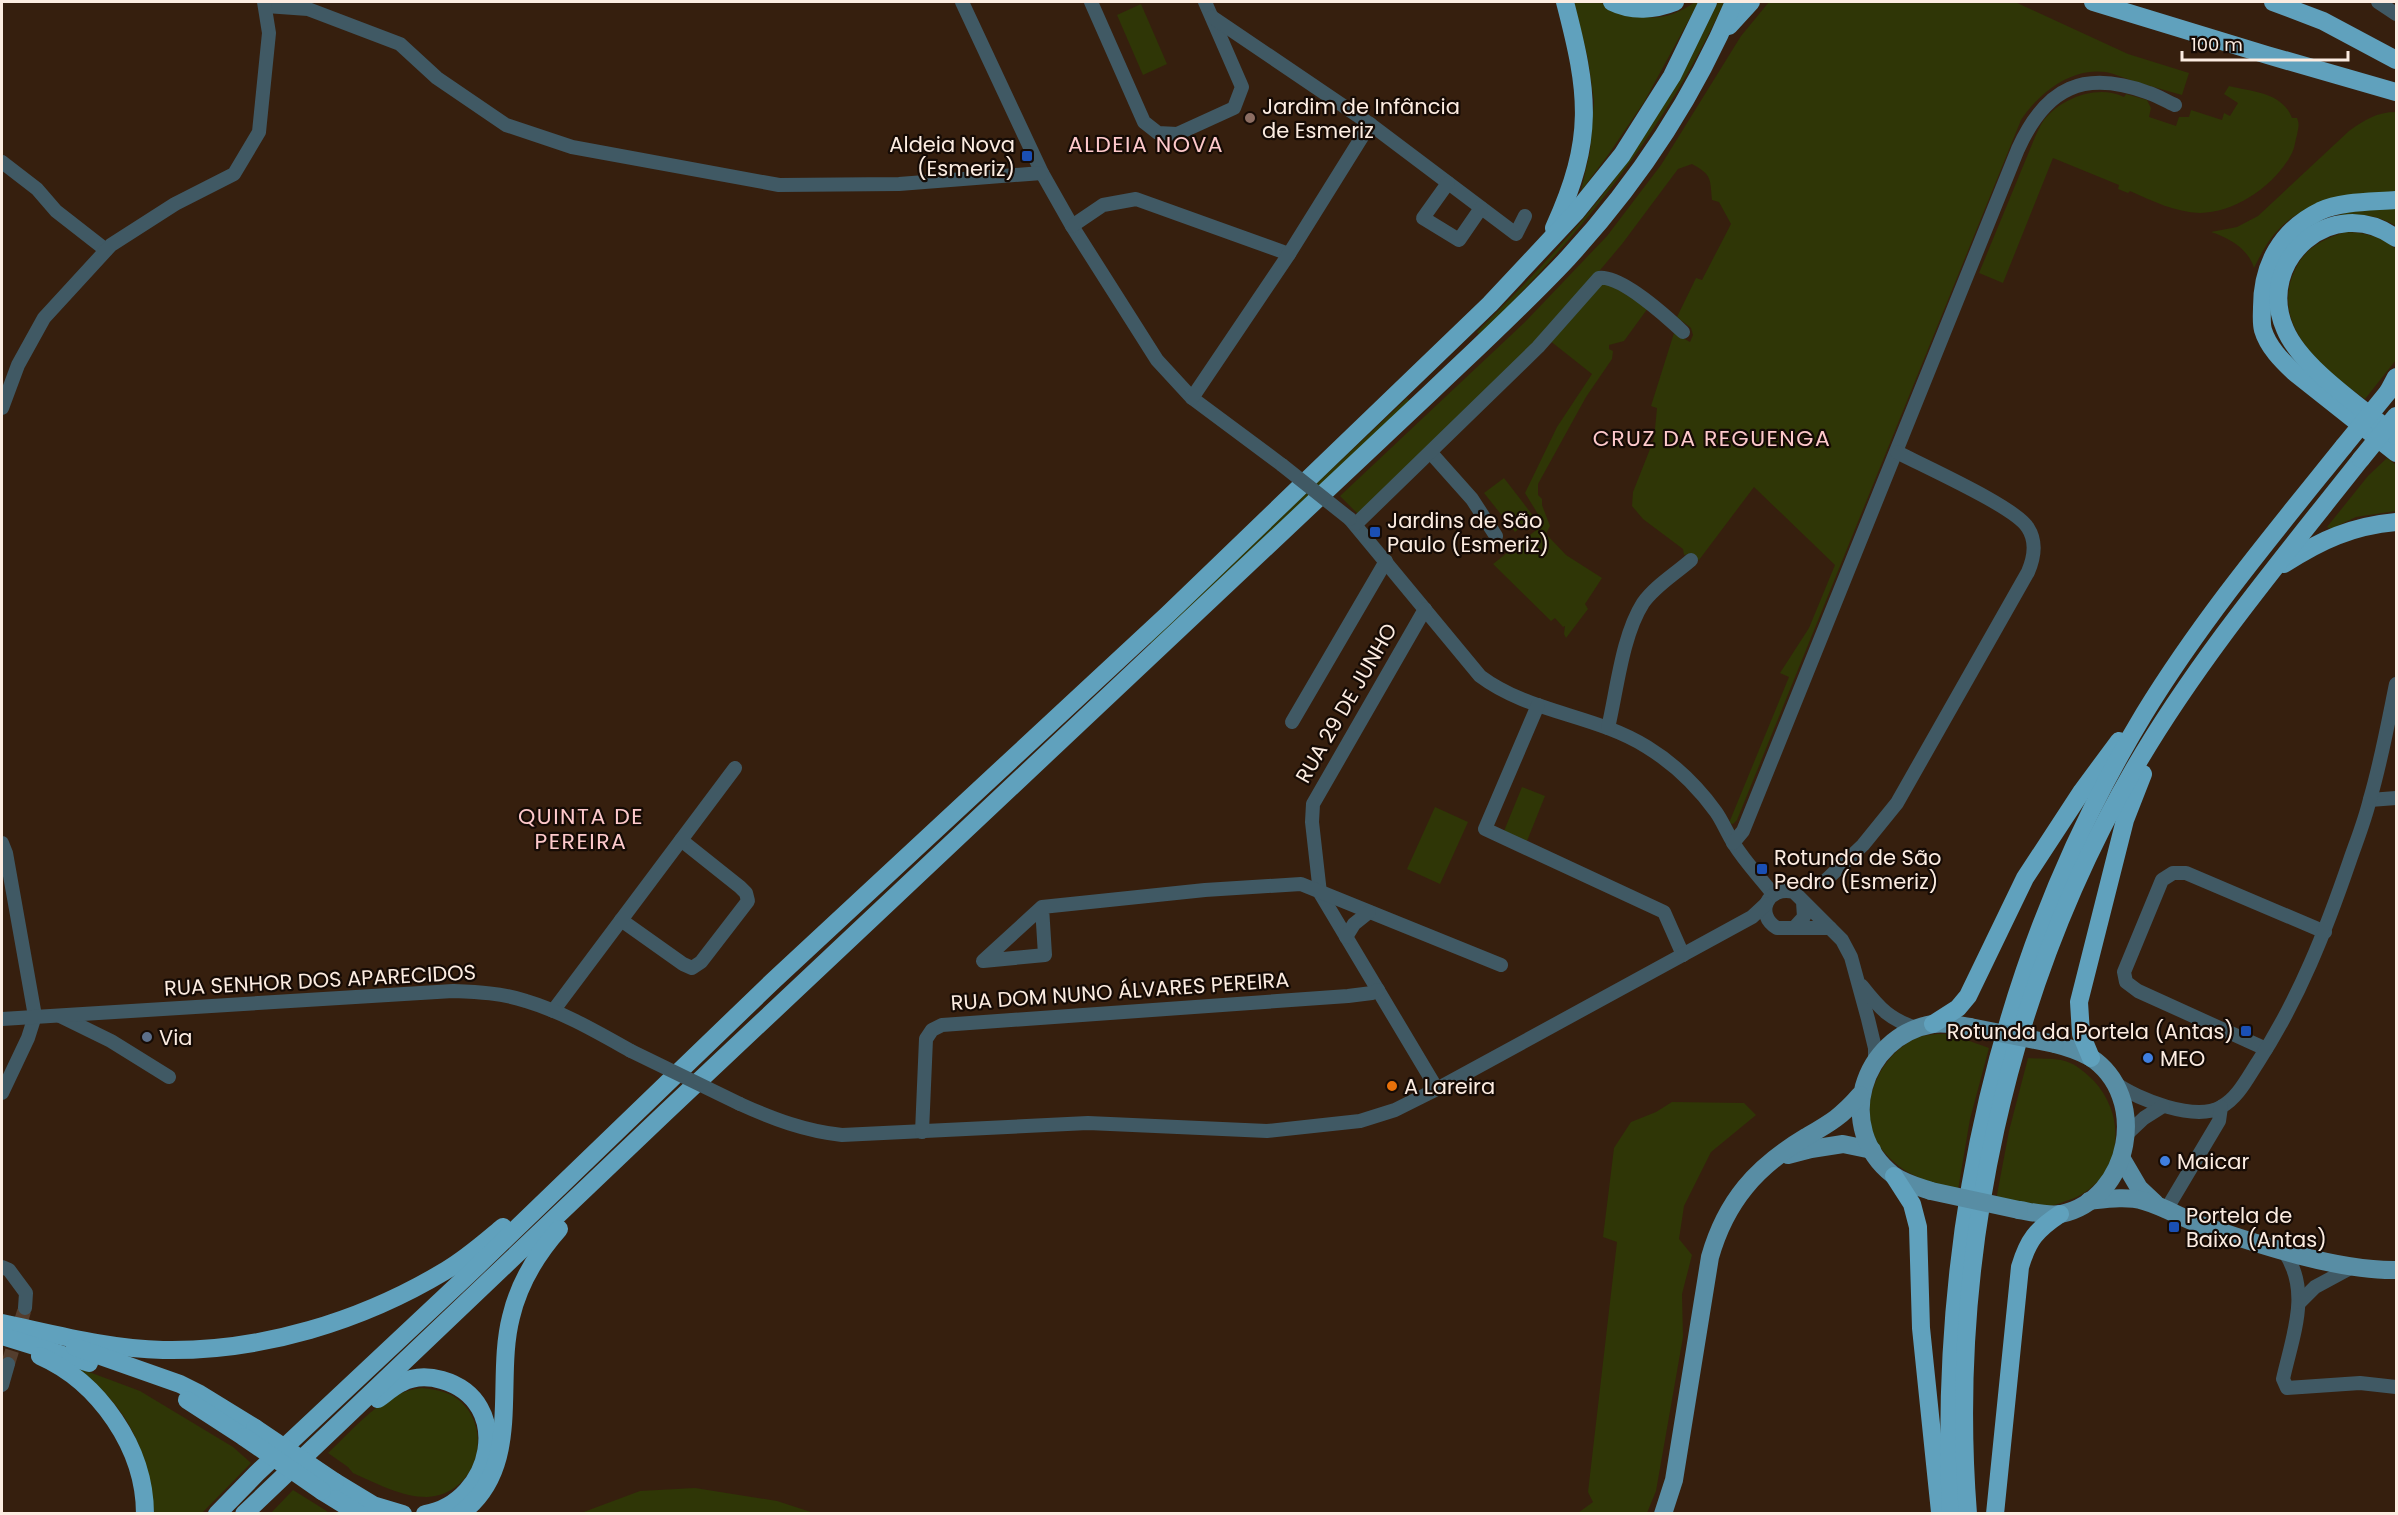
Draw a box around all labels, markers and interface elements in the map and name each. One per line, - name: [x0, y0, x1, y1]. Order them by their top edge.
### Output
- scale bar: [2182, 24, 2348, 62]
- text: 100 m: [2191, 32, 2243, 57]
- place label: Jardim de Infância de Esmeriz: [1262, 92, 1460, 145]
- marker: Jardim de Infância de Esmeriz: [1243, 111, 1257, 125]
- district label: ALDEIA NOVA: [1068, 129, 1224, 160]
- place label: Aldeia Nova (Esmeriz): [889, 130, 1015, 183]
- marker: Aldeia Nova (Esmeriz): [1020, 149, 1034, 163]
- district label: CRUZ DA REGUENGA: [1593, 423, 1831, 454]
- place label: Jardins de São Paulo (Esmeriz): [1387, 506, 1549, 559]
- marker: Jardins de São Paulo (Esmeriz): [1368, 525, 1382, 539]
- street label: RUA 29 DE JUNHO: [1288, 618, 1404, 788]
- district label: QUINTA DE PEREIRA: [518, 801, 644, 857]
- place label: Rotunda de São Pedro (Esmeriz): [1774, 843, 1942, 896]
- marker: Rotunda de São Pedro (Esmeriz): [1755, 862, 1769, 876]
- street label: RUA SENHOR DOS APARECIDOS: [163, 957, 477, 1003]
- street label: RUA DOM NUNO ÁLVARES PEREIRA: [950, 965, 1290, 1017]
- place label: Rotunda da Portela (Antas): [1947, 1017, 2234, 1046]
- place label: Via: [159, 1023, 193, 1052]
- marker: Rotunda da Portela (Antas): [2239, 1024, 2253, 1038]
- marker: Via: [140, 1030, 154, 1044]
- place label: MEO: [2160, 1044, 2205, 1073]
- marker: MEO: [2141, 1051, 2155, 1065]
- place label: A Lareira: [1404, 1072, 1495, 1101]
- marker: A Lareira: [1385, 1079, 1399, 1093]
- place label: Maicar: [2177, 1147, 2249, 1176]
- marker: Maicar: [2158, 1154, 2172, 1168]
- place label: Portela de Baixo (Antas): [2186, 1201, 2327, 1254]
- marker: Portela de Baixo (Antas): [2167, 1220, 2181, 1234]

